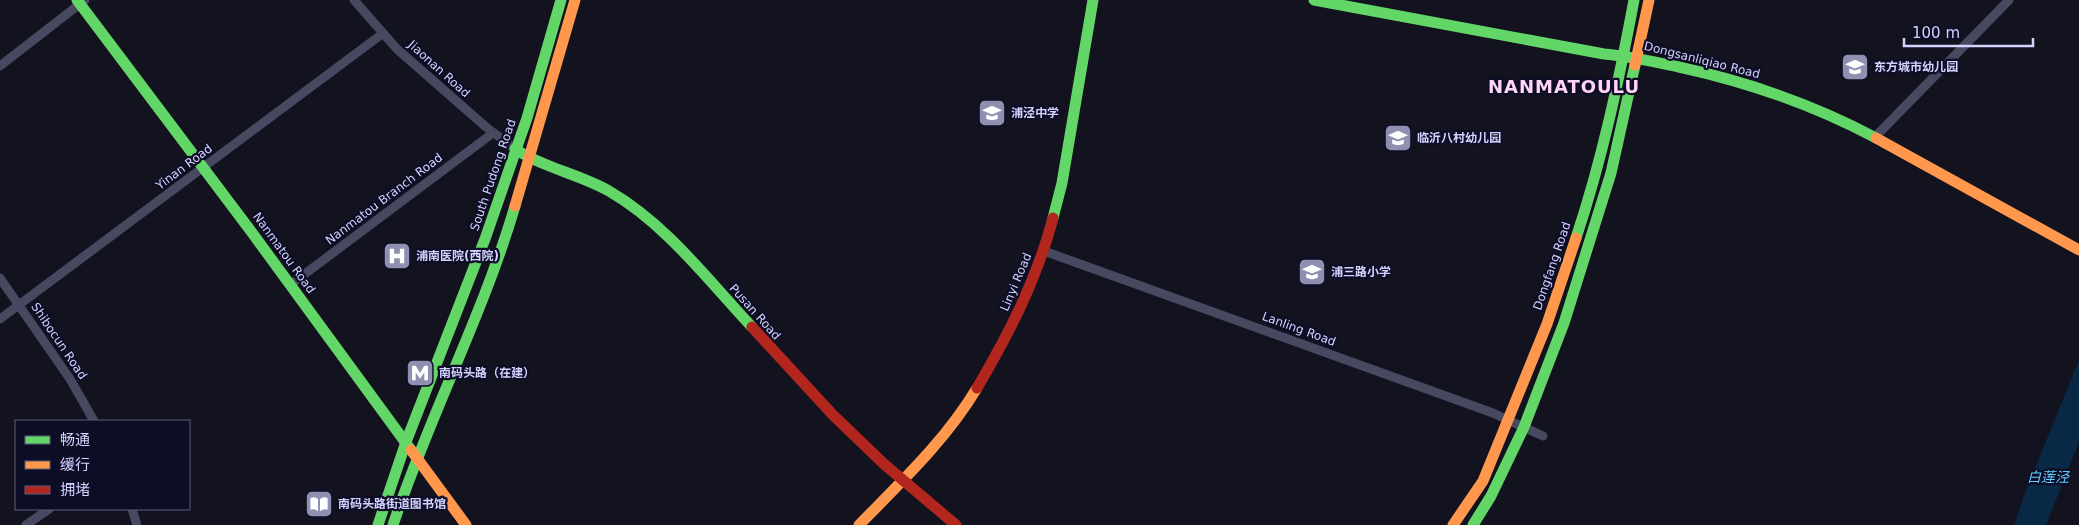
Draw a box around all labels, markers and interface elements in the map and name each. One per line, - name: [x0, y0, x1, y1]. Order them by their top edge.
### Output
- scale bar: [1904, 15, 2033, 47]
- text: 100 m: [1912, 24, 1960, 42]
- street label: Jiaonan Road: [405, 37, 473, 100]
- street label: Dongsanliqiao Road: [1642, 39, 1762, 81]
- school or university icon: 东方城市幼儿园: [1840, 52, 1870, 82]
- place label: 东方城市幼儿园: [1874, 60, 1958, 74]
- district label: NANMATOULU: [1488, 76, 1640, 97]
- school or university icon: 浦泾中学: [977, 98, 1007, 128]
- place label: 浦泾中学: [1011, 106, 1059, 120]
- street label: South Pudong Road: [467, 117, 519, 233]
- school or university icon: 临沂八村幼儿园: [1383, 123, 1413, 153]
- place label: 临沂八村幼儿园: [1417, 131, 1501, 145]
- street label: Yinan Road: [152, 141, 215, 193]
- street label: Nanmatou Branch Road: [323, 150, 445, 248]
- street label: Nanmatou Road: [250, 210, 318, 296]
- street label: Dongfang Road: [1530, 220, 1574, 312]
- hospital icon: 浦南医院(西院): [382, 241, 412, 271]
- place label: 浦南医院(西院): [416, 249, 499, 263]
- street label: Linyi Road: [997, 251, 1035, 313]
- school or university icon: 浦三路小学: [1297, 257, 1327, 287]
- place label: 浦三路小学: [1331, 265, 1391, 279]
- street label: Pusan Road: [726, 281, 784, 343]
- street label: Shibocun Road: [28, 300, 90, 382]
- street label: Lanling Road: [1260, 309, 1338, 349]
- metro station icon: 南码头路（在建）: [405, 358, 435, 388]
- place label: 南码头路（在建）: [439, 366, 535, 380]
- legend: [15, 420, 190, 510]
- text: 畅通: [60, 431, 90, 449]
- text: 缓行: [60, 456, 90, 474]
- water label: 白莲泾: [2027, 469, 2071, 485]
- text: 拥堵: [60, 481, 90, 499]
- library icon: 南码头路街道图书馆: [304, 489, 334, 519]
- place label: 南码头路街道图书馆: [338, 497, 446, 511]

